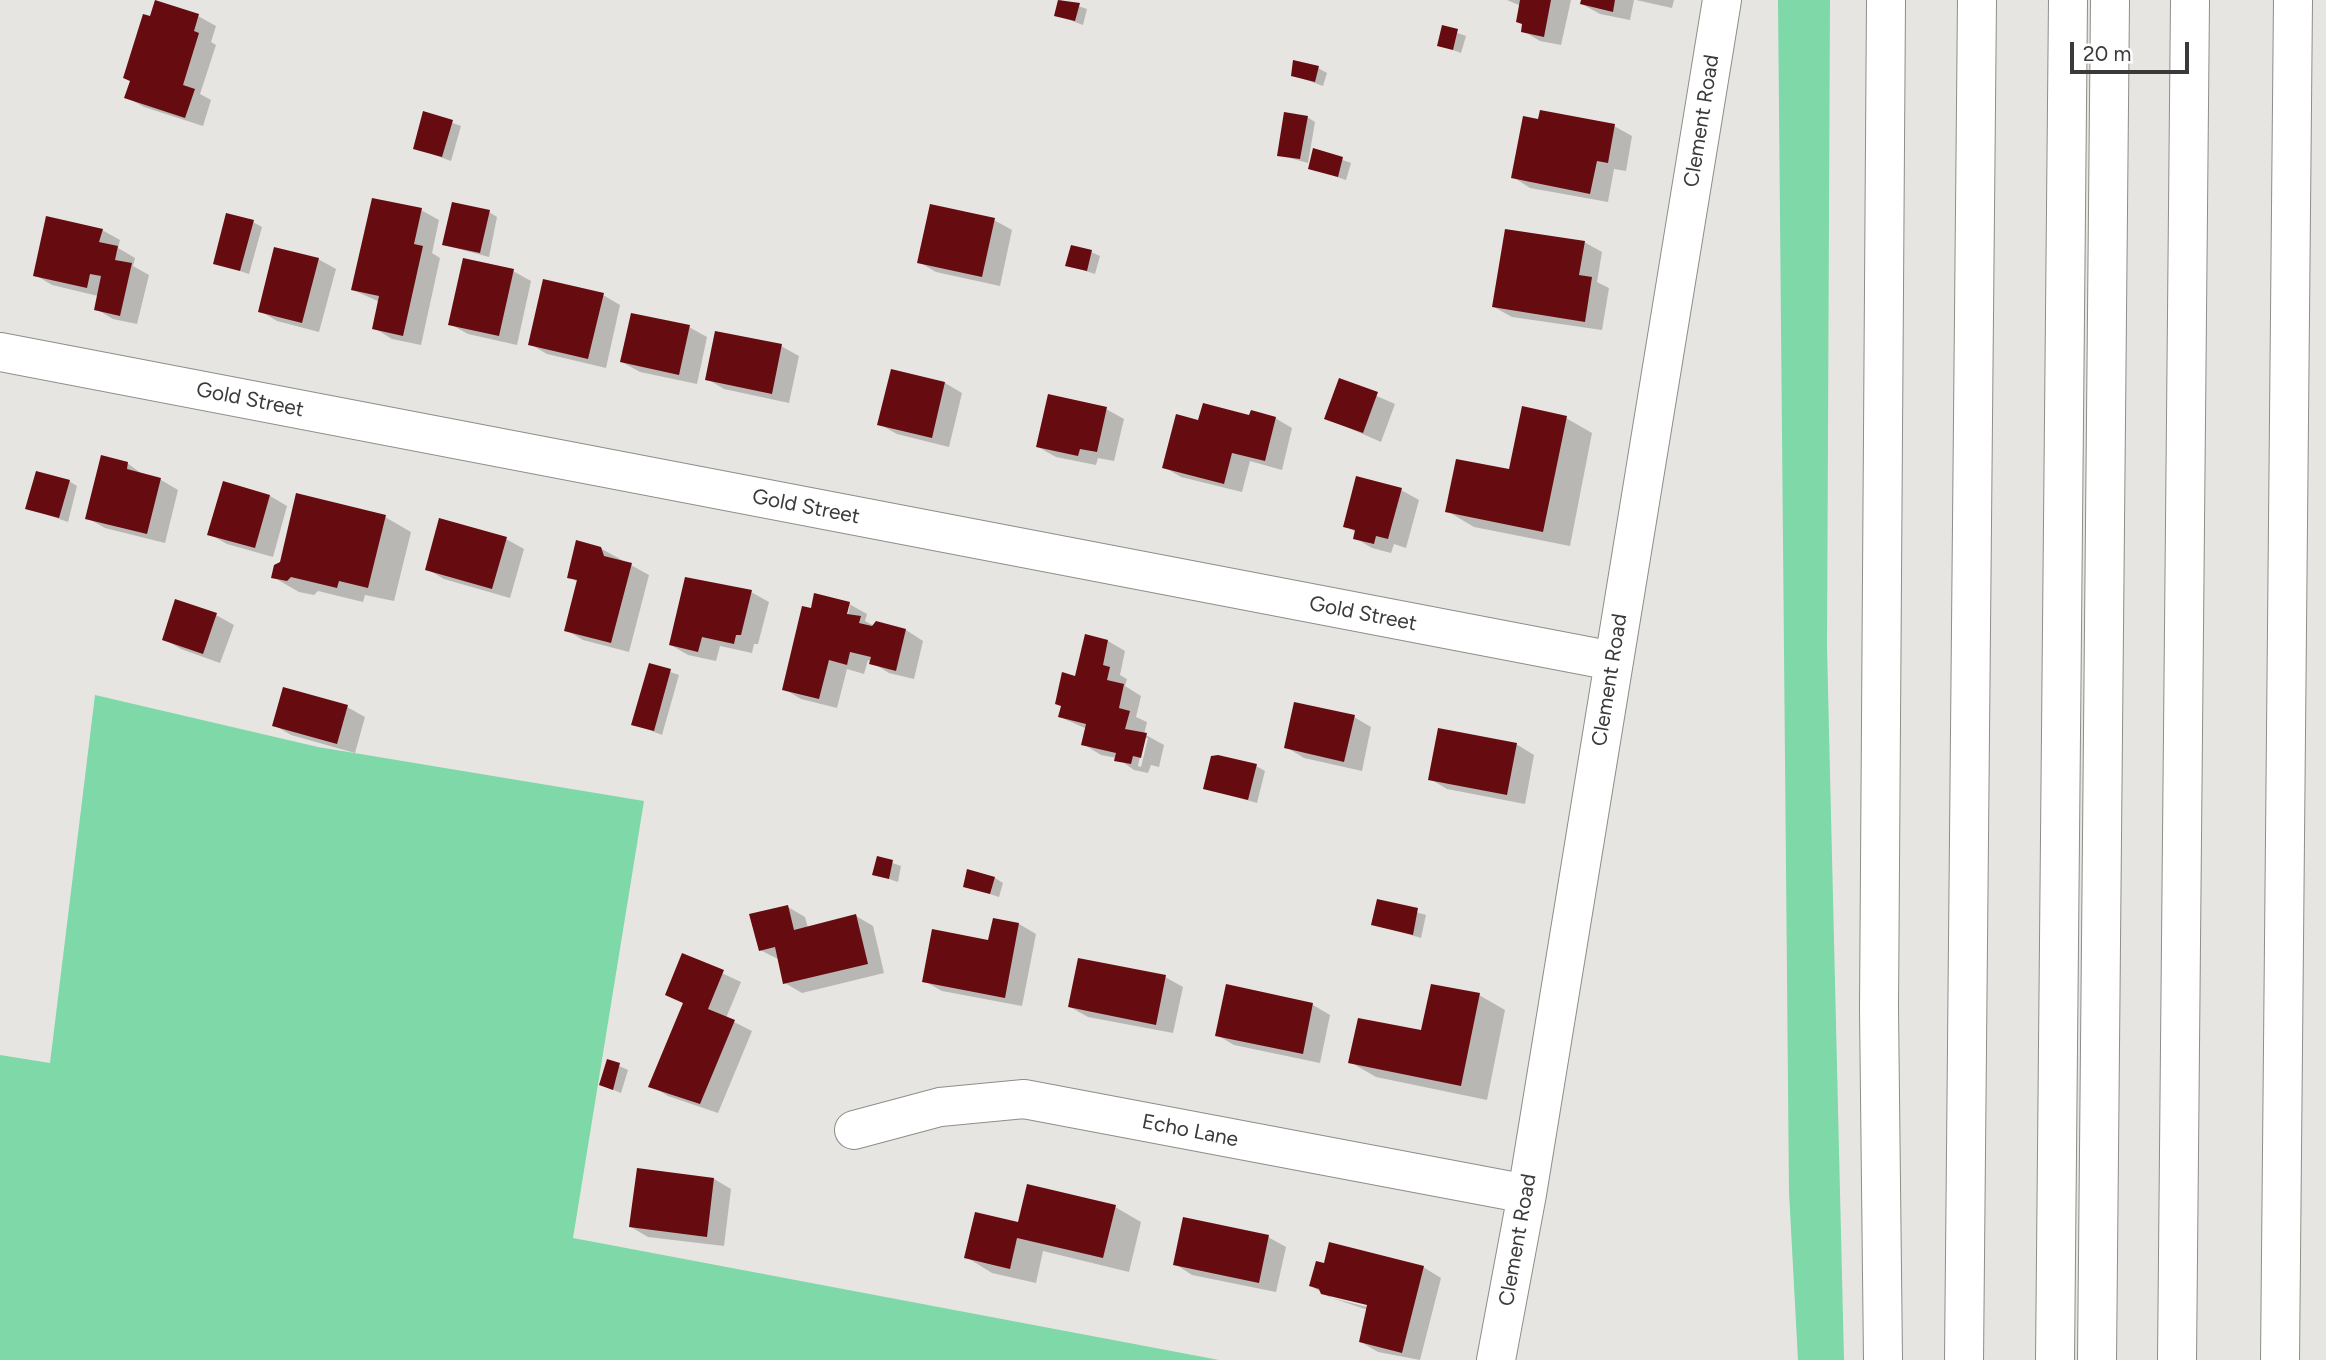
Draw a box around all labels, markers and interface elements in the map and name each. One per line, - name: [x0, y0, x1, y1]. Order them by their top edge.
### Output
- scale bar: [2074, 28, 2193, 72]
- text: 20 m: [2083, 41, 2131, 66]
- street label: Clement Road: [1679, 53, 1725, 189]
- street label: Gold Street: [194, 377, 306, 423]
- street label: Gold Street: [750, 484, 862, 530]
- street label: Gold Street: [1307, 591, 1419, 637]
- street label: Clement Road: [1587, 612, 1633, 748]
- street label: Echo Lane: [1140, 1109, 1240, 1153]
- street label: Clement Road: [1494, 1172, 1542, 1308]

